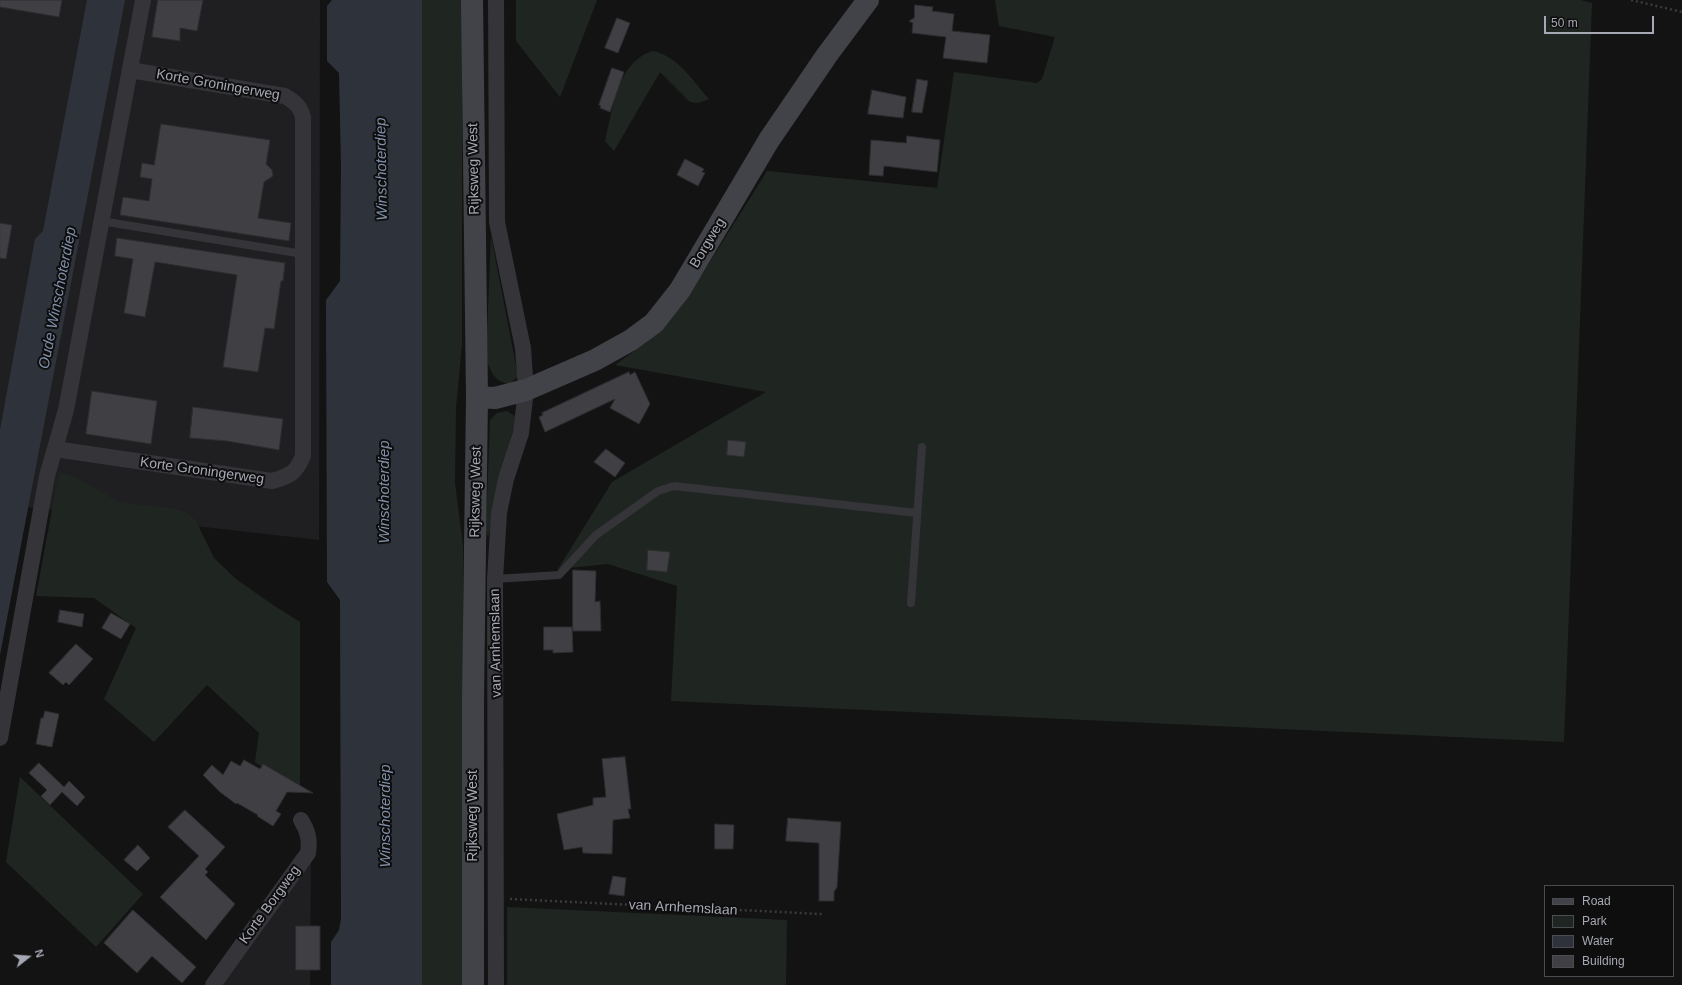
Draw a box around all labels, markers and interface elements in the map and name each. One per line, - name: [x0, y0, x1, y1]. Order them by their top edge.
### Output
- scale bar: [1546, 8, 1656, 34]
- text: 50 m: [1551, 16, 1578, 30]
- street label: Korte Groningerweg: [155, 66, 281, 104]
- water label: Winschoterdiep: [372, 117, 392, 221]
- street label: Rijksweg West: [465, 123, 483, 215]
- street label: Borgweg: [687, 215, 729, 271]
- water label: Oude Winschoterdiep: [35, 226, 81, 370]
- water label: Winschoterdiep: [376, 440, 394, 544]
- street label: Rijksweg West: [467, 446, 485, 538]
- street label: Korte Groningerweg: [139, 454, 265, 488]
- street label: van Arnhemslaan: [487, 588, 505, 698]
- water label: Winschoterdiep: [377, 764, 395, 868]
- street label: Rijksweg West: [465, 770, 481, 862]
- street label: Korte Borgweg: [236, 863, 304, 947]
- legend: [1544, 885, 1674, 977]
- text: Road: [1582, 894, 1611, 908]
- street label: van Arnhemslaan: [628, 897, 738, 919]
- text: Park: [1582, 914, 1607, 928]
- text: Water: [1582, 934, 1614, 948]
- north arrow: [8, 937, 48, 977]
- text: N: [33, 948, 46, 959]
- text: Building: [1582, 954, 1625, 968]

